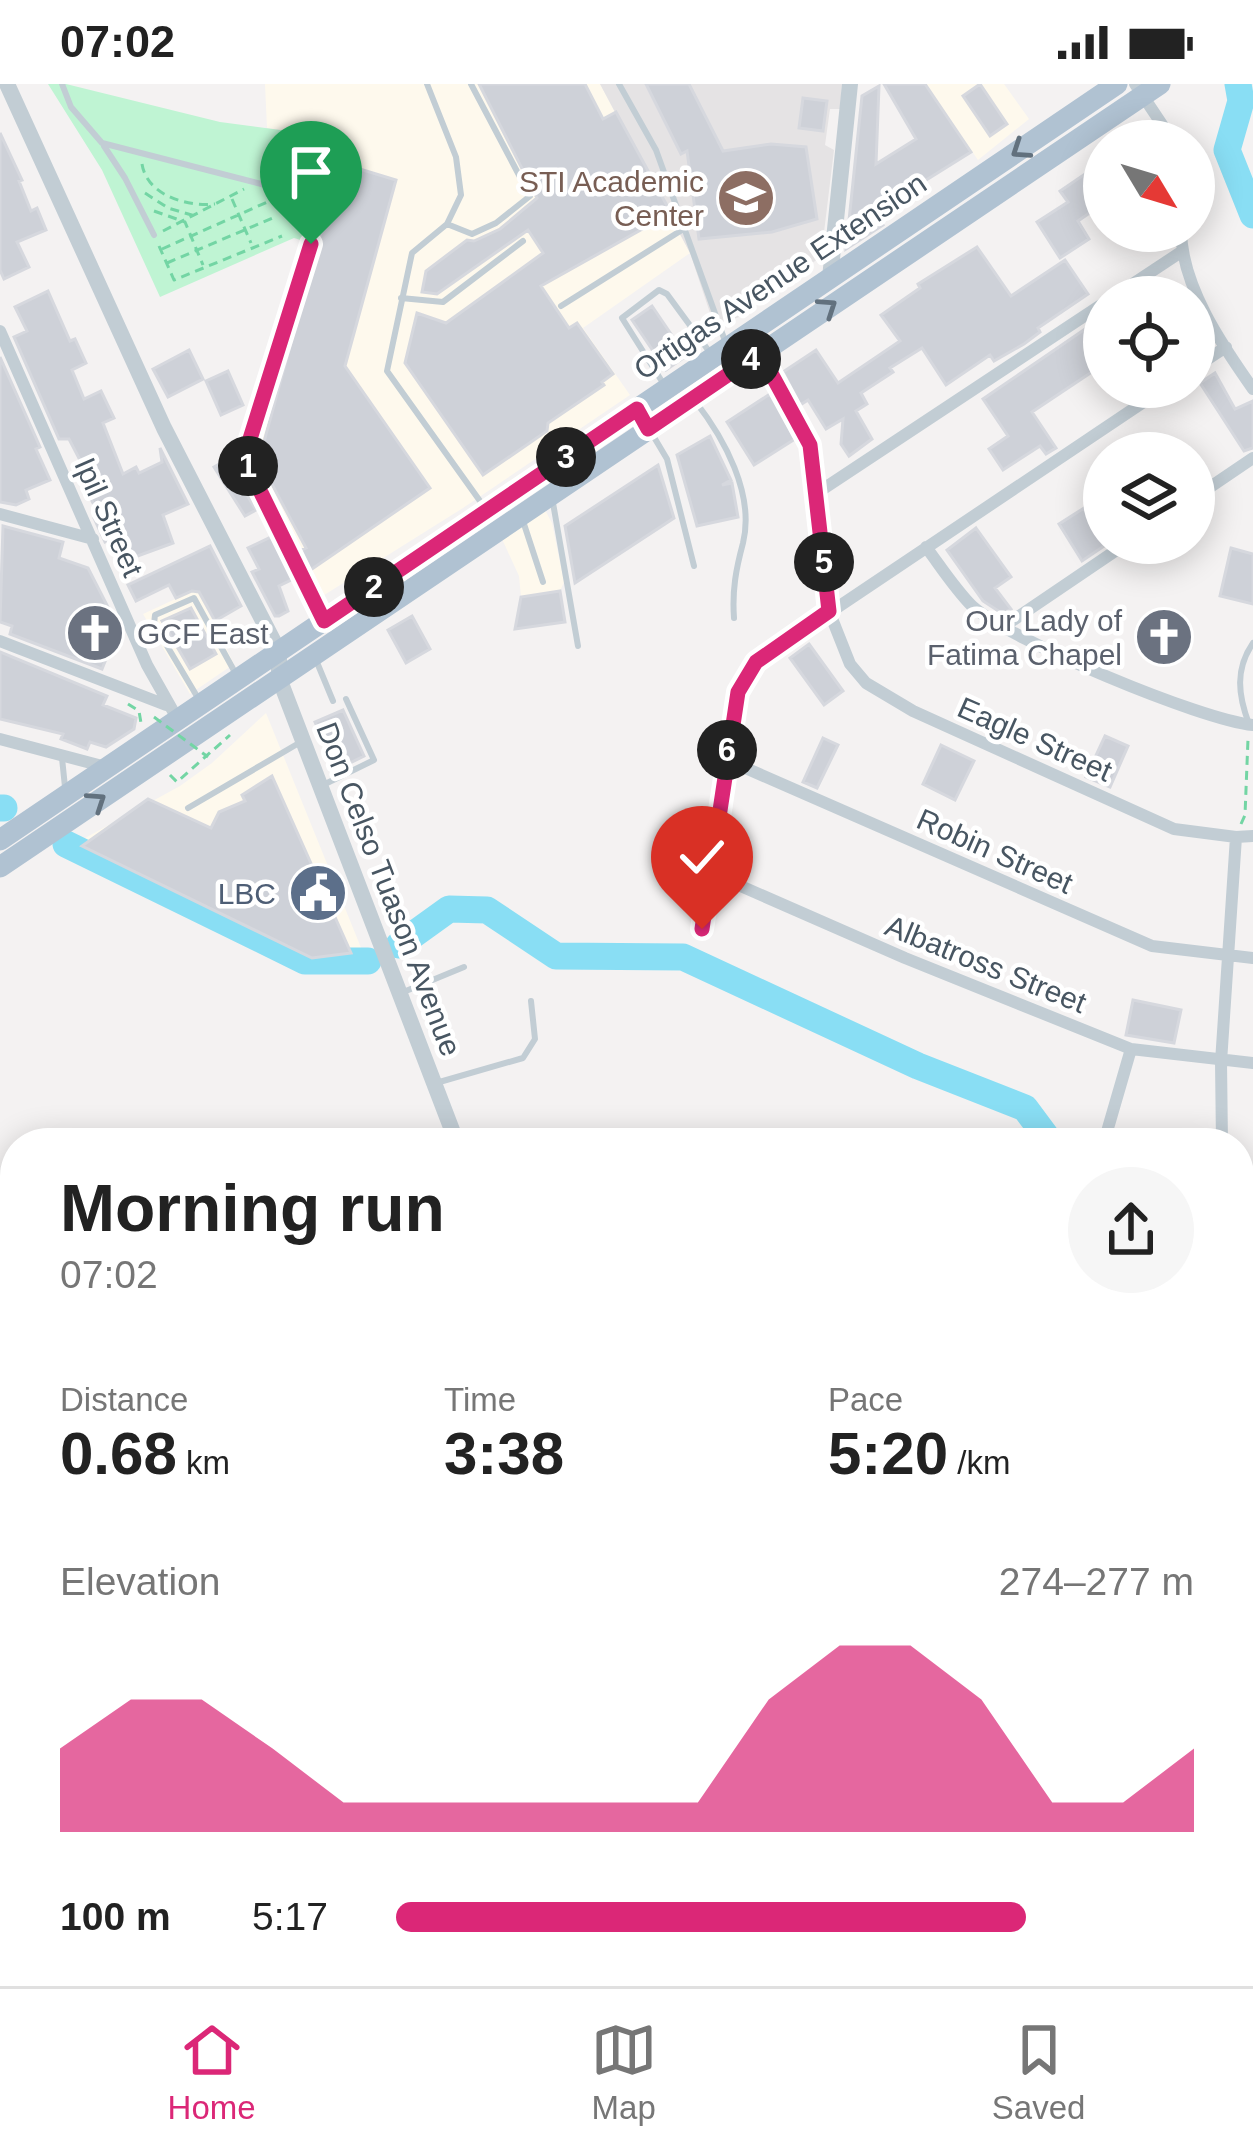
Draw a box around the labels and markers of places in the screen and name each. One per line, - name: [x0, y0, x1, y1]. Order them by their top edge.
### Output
- pin: [260, 121, 362, 244]
- place label: STI Academic Center: [519, 165, 704, 232]
- school or university icon: STI Academic Center: [715, 167, 777, 229]
- pin: 4: [721, 329, 781, 389]
- pin: 3: [536, 427, 596, 487]
- pin: 1: [218, 436, 278, 496]
- pin: 5: [794, 532, 854, 592]
- pin: 2: [344, 557, 404, 617]
- church icon: GCF East: [64, 602, 126, 664]
- place label: Our Lady of Fatima Chapel: [927, 604, 1123, 671]
- church icon: Our Lady of Fatima Chapel: [1133, 606, 1195, 668]
- place label: GCF East: [137, 617, 269, 650]
- pin: 6: [697, 720, 757, 780]
- pin: [651, 806, 753, 929]
- public building icon: LBC: [287, 862, 349, 924]
- place label: LBC: [218, 877, 276, 910]

